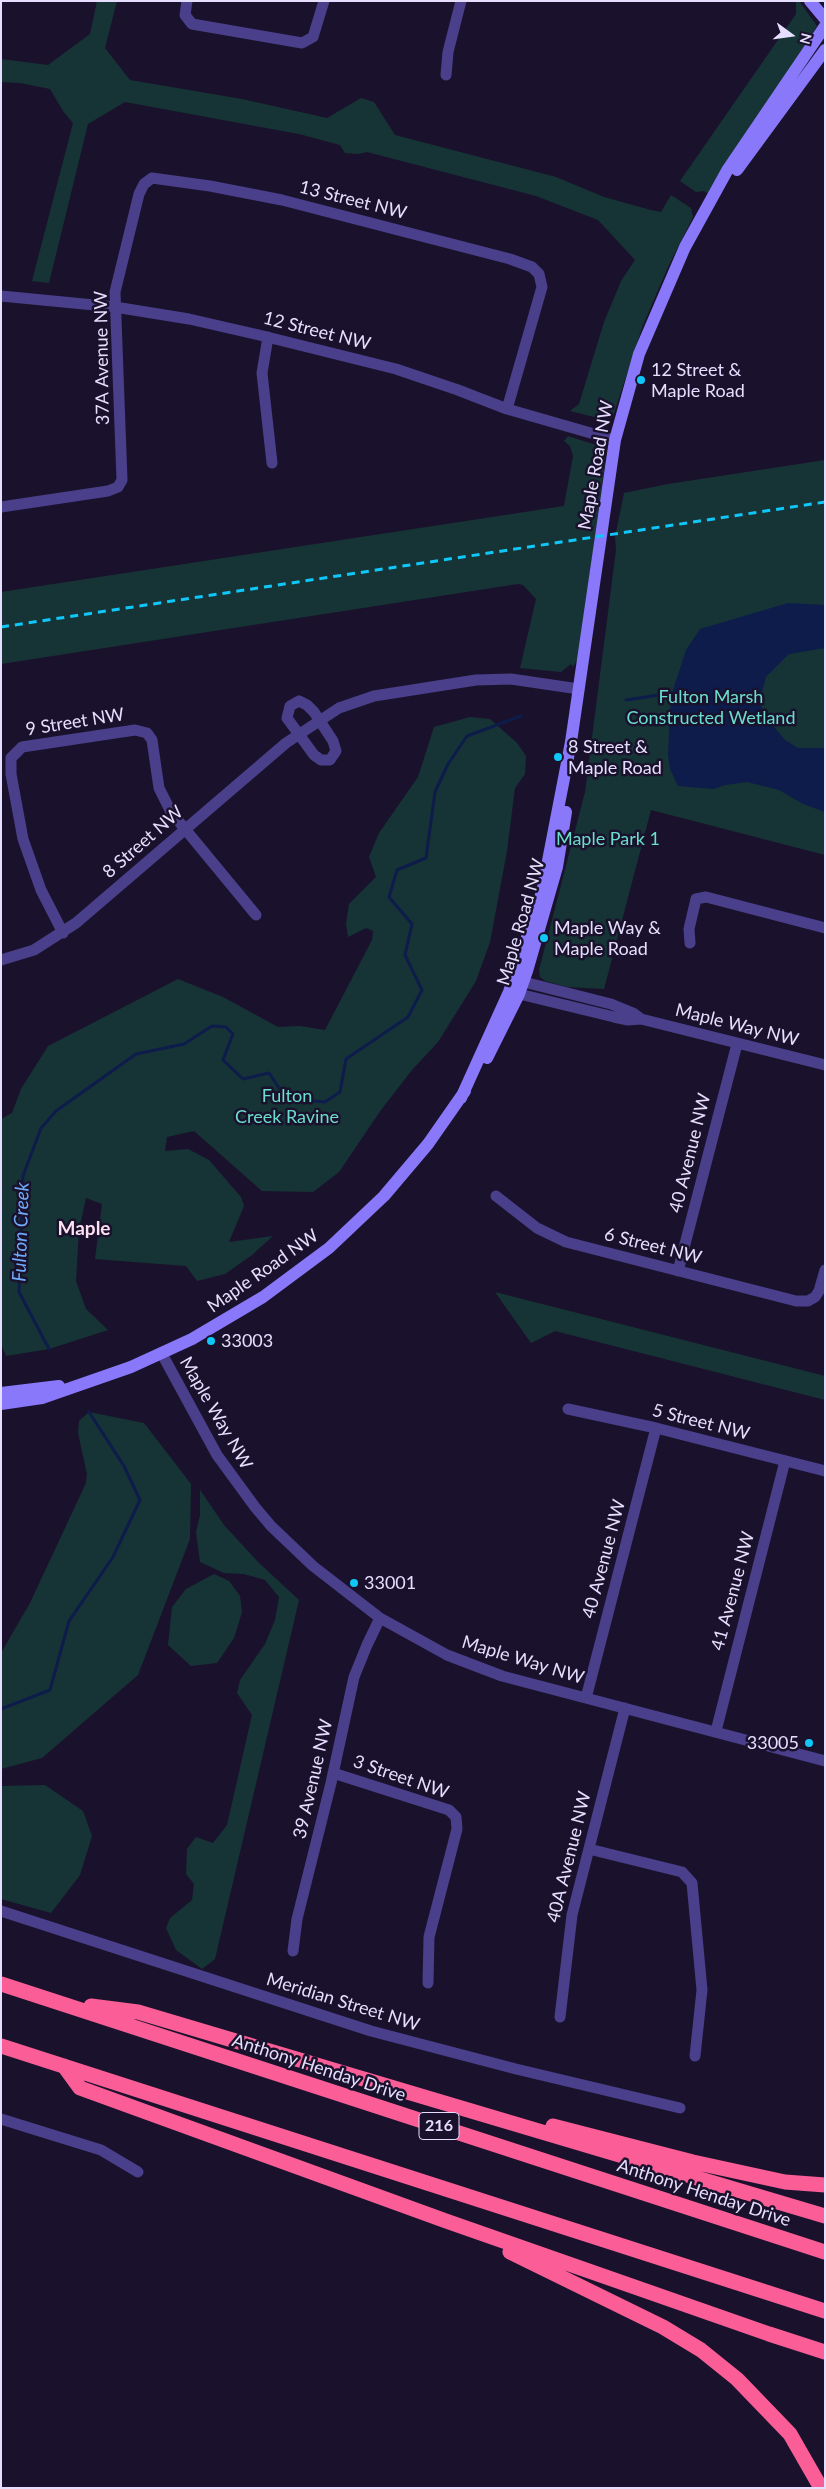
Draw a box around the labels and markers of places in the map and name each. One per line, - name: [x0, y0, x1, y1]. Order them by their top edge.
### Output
- place label: 12 Street & Maple Road: [651, 359, 745, 402]
- marker: 12 Street & Maple Road: [635, 374, 647, 386]
- place label: 8 Street & Maple Road: [568, 736, 662, 779]
- marker: 8 Street & Maple Road: [552, 751, 564, 763]
- place label: Maple Way & Maple Road: [554, 917, 661, 960]
- marker: Maple Way & Maple Road: [538, 932, 550, 944]
- place label: 33003: [221, 1330, 273, 1352]
- marker: 33003: [205, 1335, 217, 1347]
- place label: 33001: [364, 1572, 416, 1594]
- marker: 33001: [348, 1577, 360, 1589]
- place label: 33005: [747, 1732, 799, 1754]
- marker: 33005: [803, 1737, 815, 1749]

